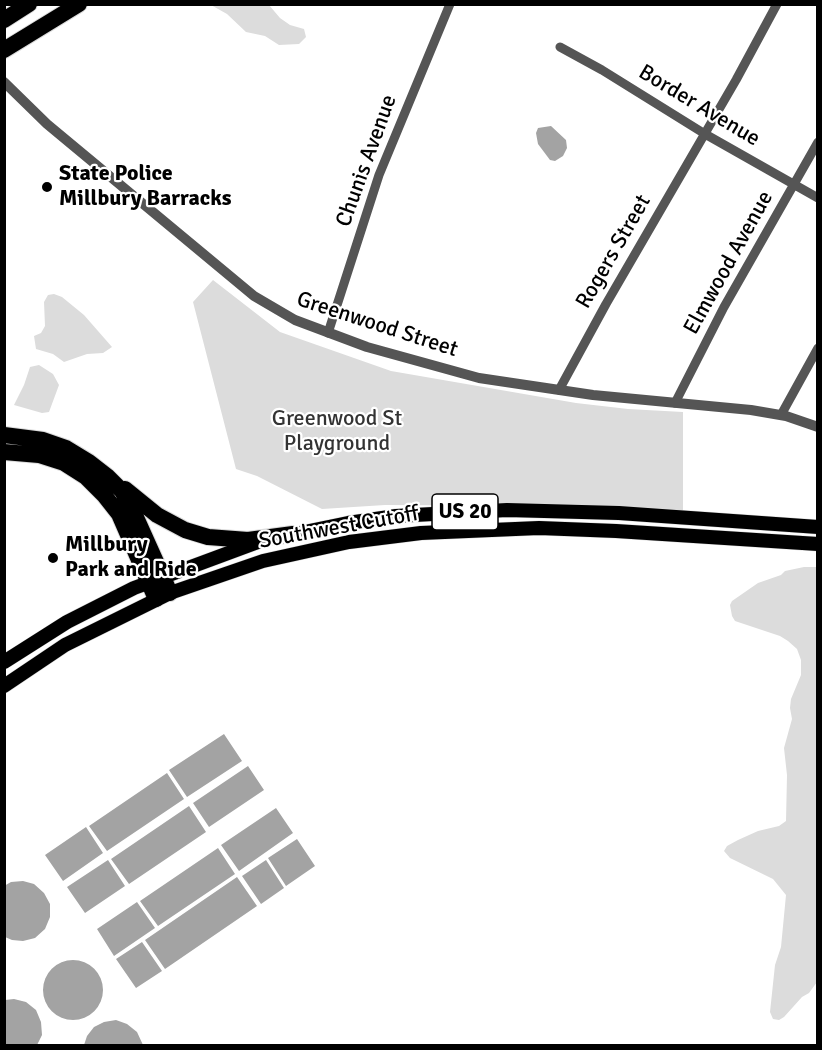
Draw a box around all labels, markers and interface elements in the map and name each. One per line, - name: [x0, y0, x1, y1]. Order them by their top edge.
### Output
- street label: Border Avenue: [633, 59, 765, 153]
- street label: Chunis Avenue: [331, 91, 403, 231]
- place label: State Police Millbury Barracks: [59, 161, 231, 212]
- marker: State Police Millbury Barracks: [40, 180, 54, 194]
- street label: Elmwood Avenue: [679, 187, 779, 339]
- street label: Rogers Street: [571, 190, 657, 314]
- street label: Greenwood Street: [293, 287, 461, 363]
- park label: Greenwood St Playground: [272, 406, 402, 458]
- road number: US 20: [432, 494, 498, 530]
- street label: Southwest Cutoff: [257, 501, 421, 555]
- place label: Millbury Park and Ride: [65, 532, 197, 584]
- marker: Millbury Park and Ride: [46, 551, 60, 565]

